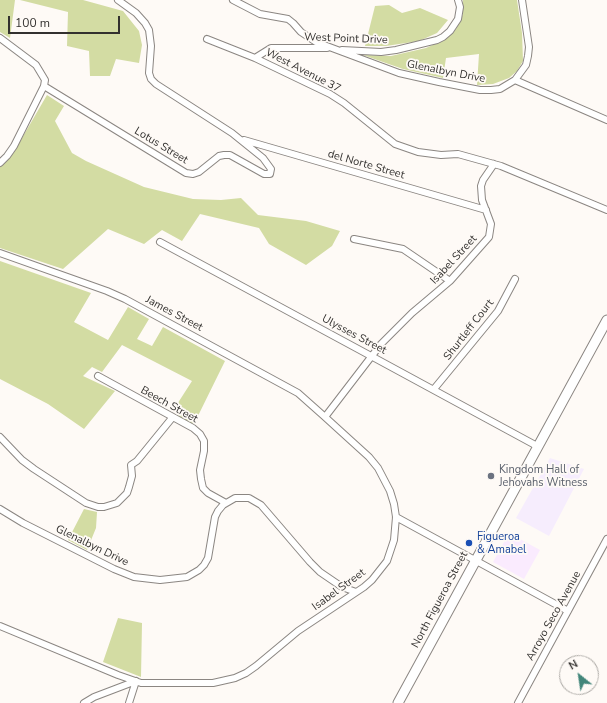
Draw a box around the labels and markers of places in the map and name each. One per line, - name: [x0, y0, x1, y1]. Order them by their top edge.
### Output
- place label: Kingdom Hall of Jehovahs Witness: [499, 463, 588, 489]
- marker: Kingdom Hall of Jehovahs Witness: [486, 471, 496, 481]
- place label: Figueroa & Amabel: [477, 530, 526, 556]
- marker: Figueroa & Amabel: [464, 538, 474, 548]

